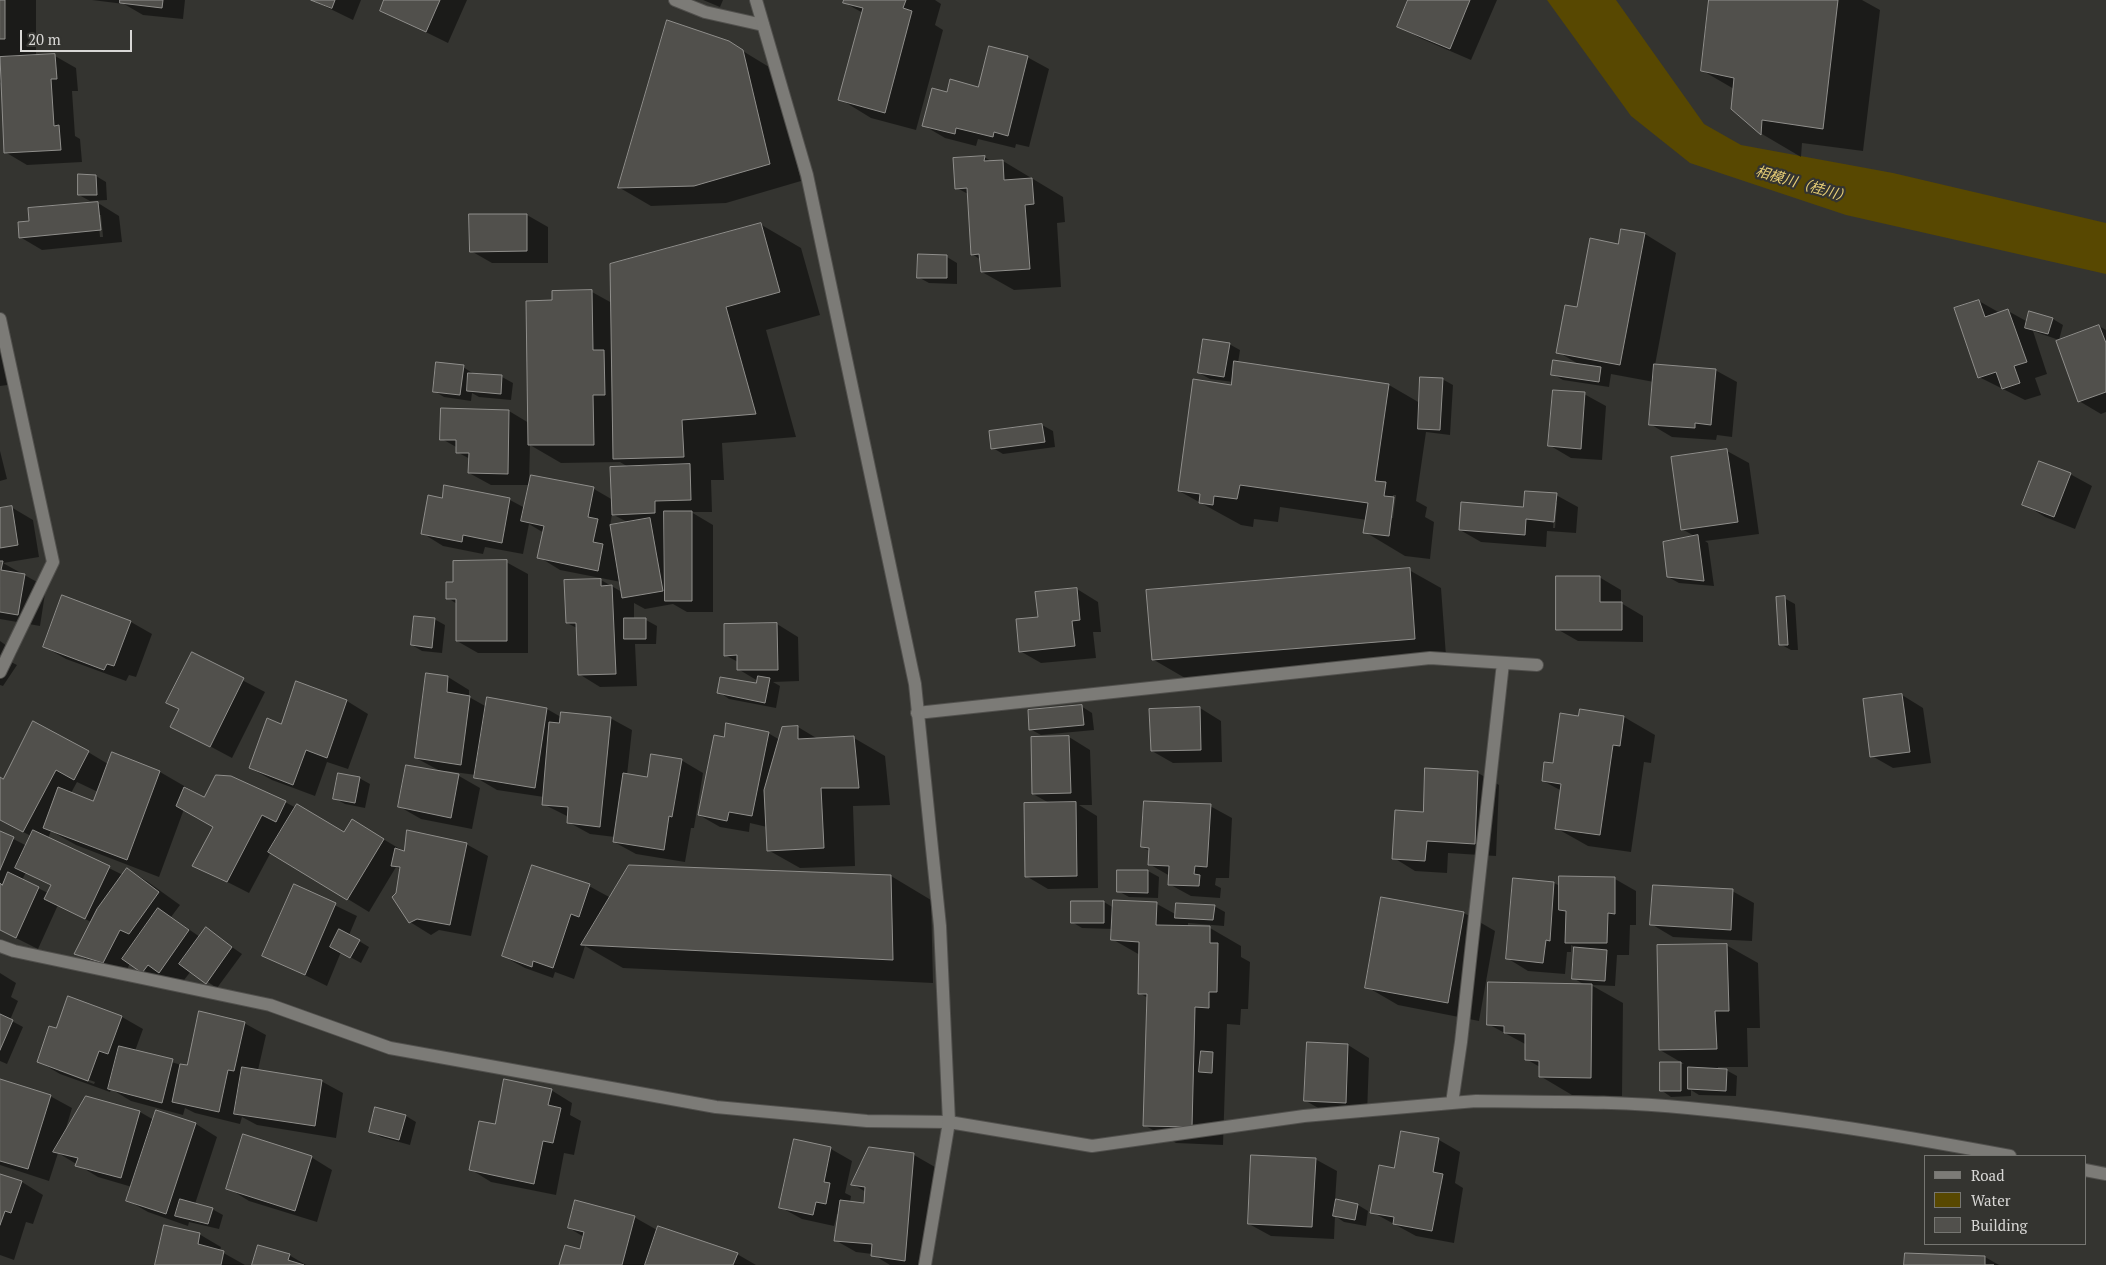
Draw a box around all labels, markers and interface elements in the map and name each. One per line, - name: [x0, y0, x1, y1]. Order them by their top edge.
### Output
- scale bar: [22, 20, 135, 52]
- text: 20 m: [28, 29, 61, 49]
- water label: 相模川（桂川）: [1754, 163, 1852, 207]
- legend: [1924, 1155, 2086, 1245]
- text: Road: [1971, 1165, 2004, 1185]
- text: Water: [1971, 1190, 2010, 1210]
- text: Building: [1971, 1215, 2028, 1235]

